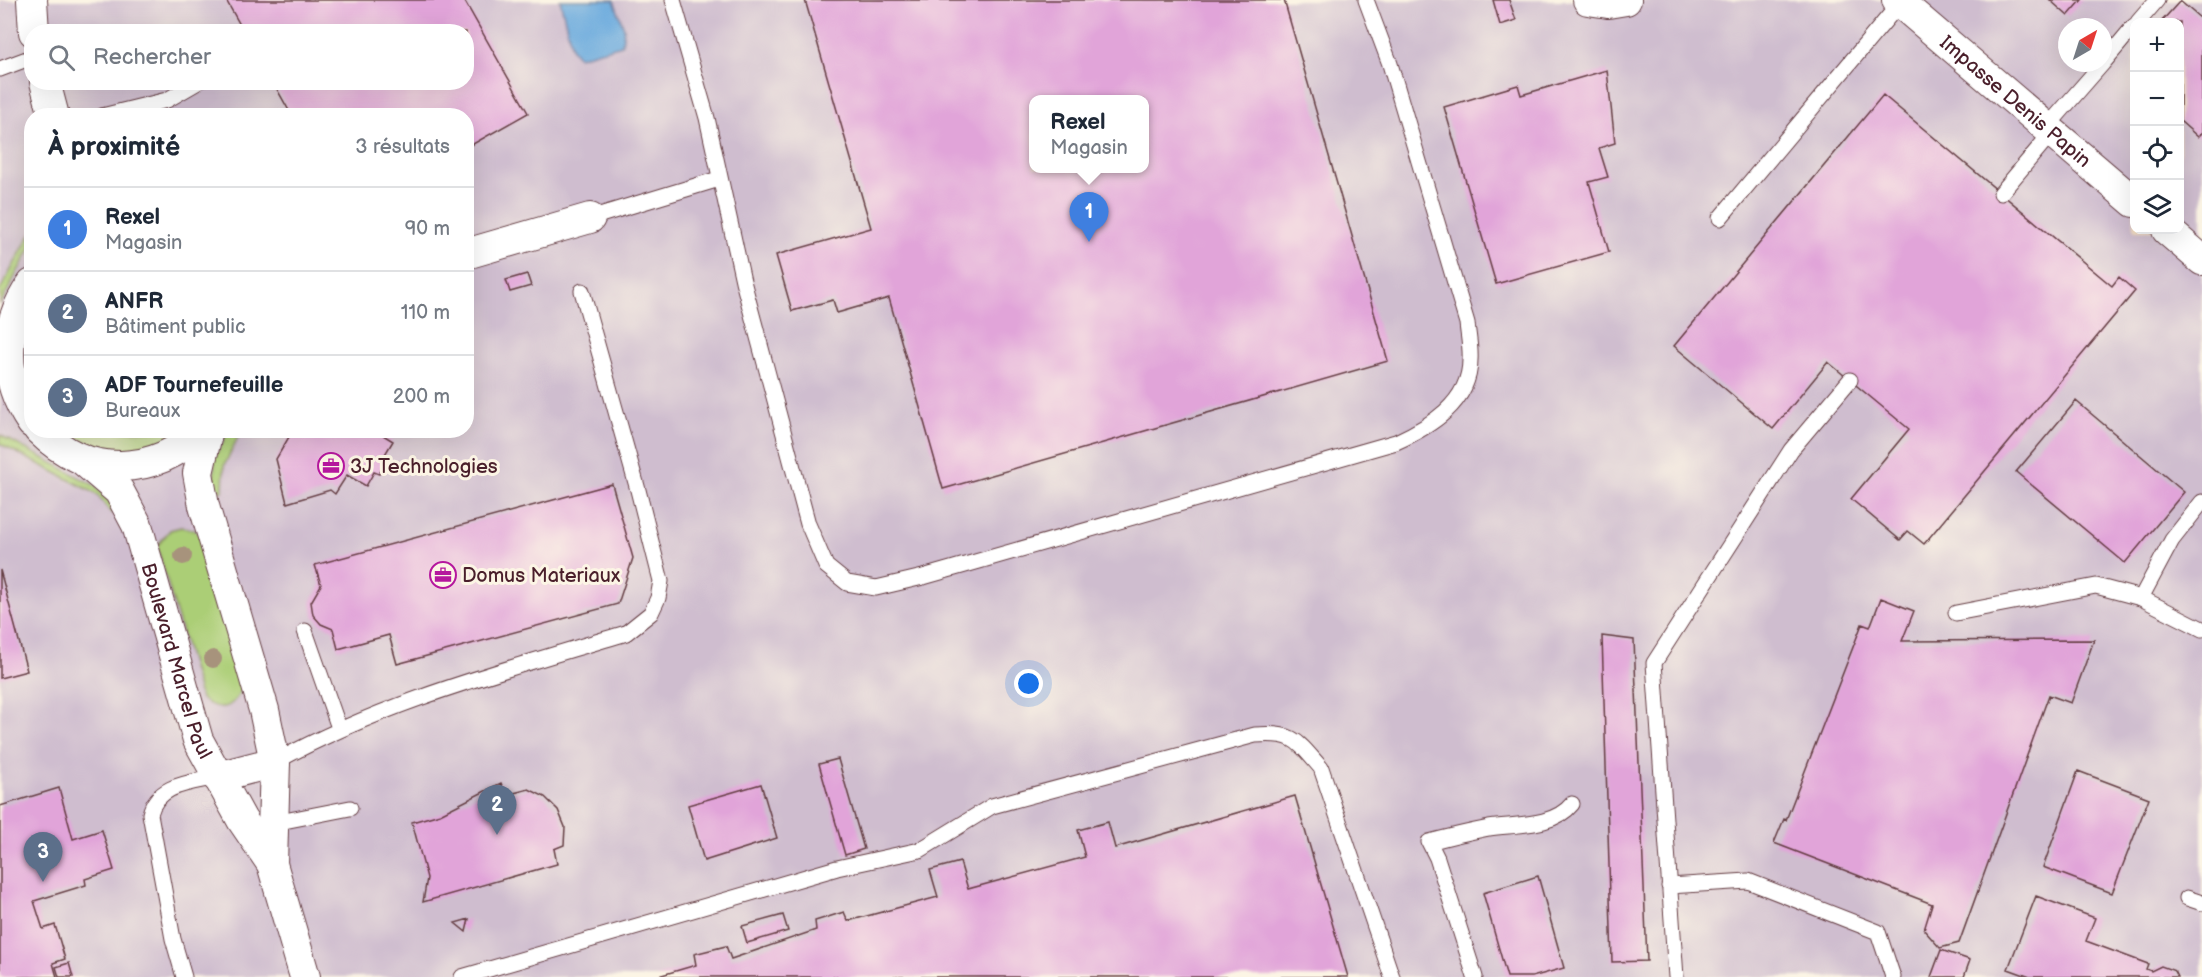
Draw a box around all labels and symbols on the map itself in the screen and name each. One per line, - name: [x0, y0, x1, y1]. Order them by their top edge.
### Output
- north arrow: [2058, 18, 2112, 72]
- street label: Impasse Denis Papin: [1935, 31, 2096, 173]
- pin: 1: [1070, 192, 1108, 242]
- office icon: 3J Technologies: [316, 451, 346, 481]
- place label: 3J Technologies: [350, 455, 498, 479]
- street label: Boulevard Marcel Paul: [135, 560, 217, 763]
- office icon: Domus Materiaux: [428, 560, 458, 590]
- place label: Domus Materiaux: [462, 564, 621, 588]
- your location: [1014, 669, 1043, 698]
- pin: 2: [478, 786, 516, 835]
- pin: 3: [24, 832, 63, 882]

